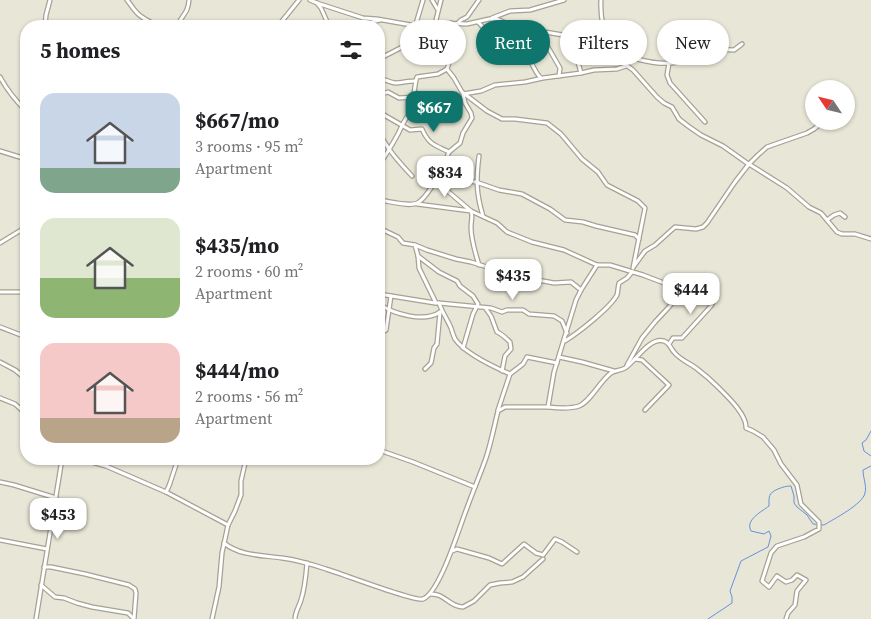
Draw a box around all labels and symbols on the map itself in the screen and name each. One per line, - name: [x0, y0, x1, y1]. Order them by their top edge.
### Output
- north arrow: [805, 80, 855, 130]
- pin: $667: [404, 90, 464, 133]
- pin: $834: [415, 156, 475, 198]
- pin: $435: [483, 258, 543, 301]
- pin: $444: [661, 272, 721, 315]
- pin: $453: [28, 498, 88, 540]

